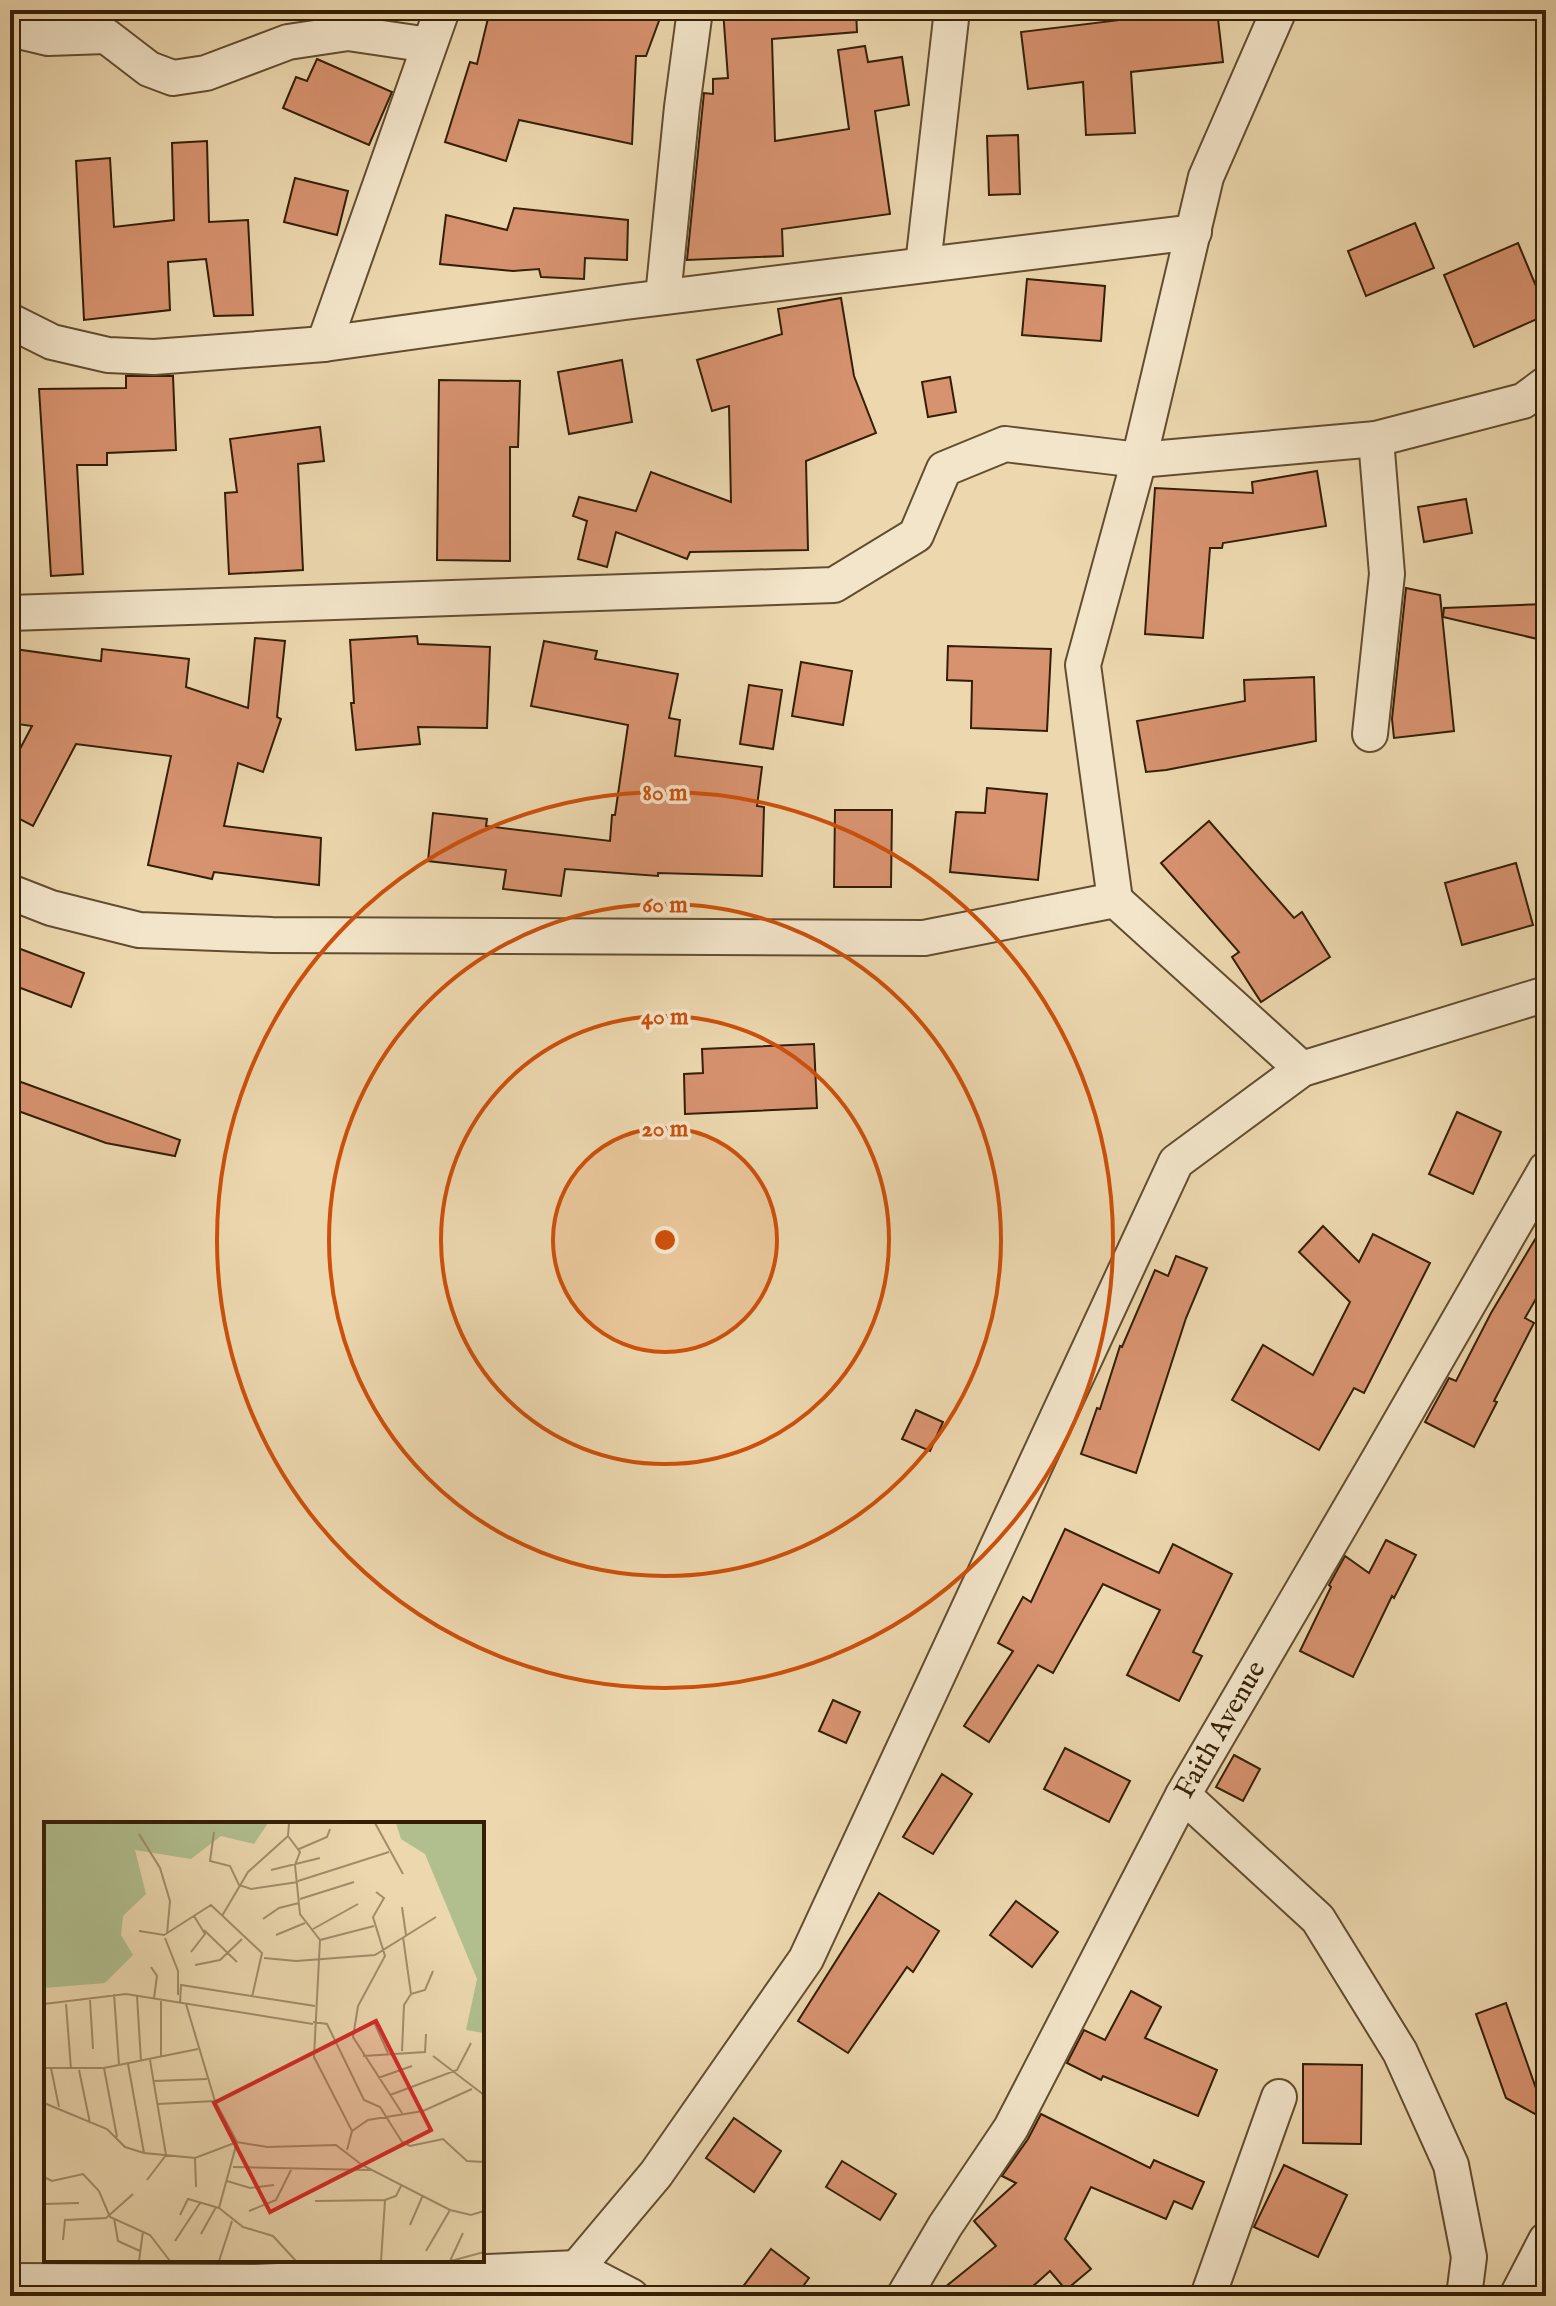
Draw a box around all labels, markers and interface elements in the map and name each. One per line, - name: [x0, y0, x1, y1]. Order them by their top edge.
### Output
- text: 80 m: [643, 778, 688, 809]
- text: 60 m: [642, 890, 688, 921]
- text: 40 m: [641, 1002, 689, 1033]
- text: 20 m: [642, 1114, 689, 1145]
- centre of rings: [651, 1226, 679, 1254]
- street label: Faith Avenue: [1168, 1655, 1274, 1805]
- inset map: [44, 1822, 484, 2262]

